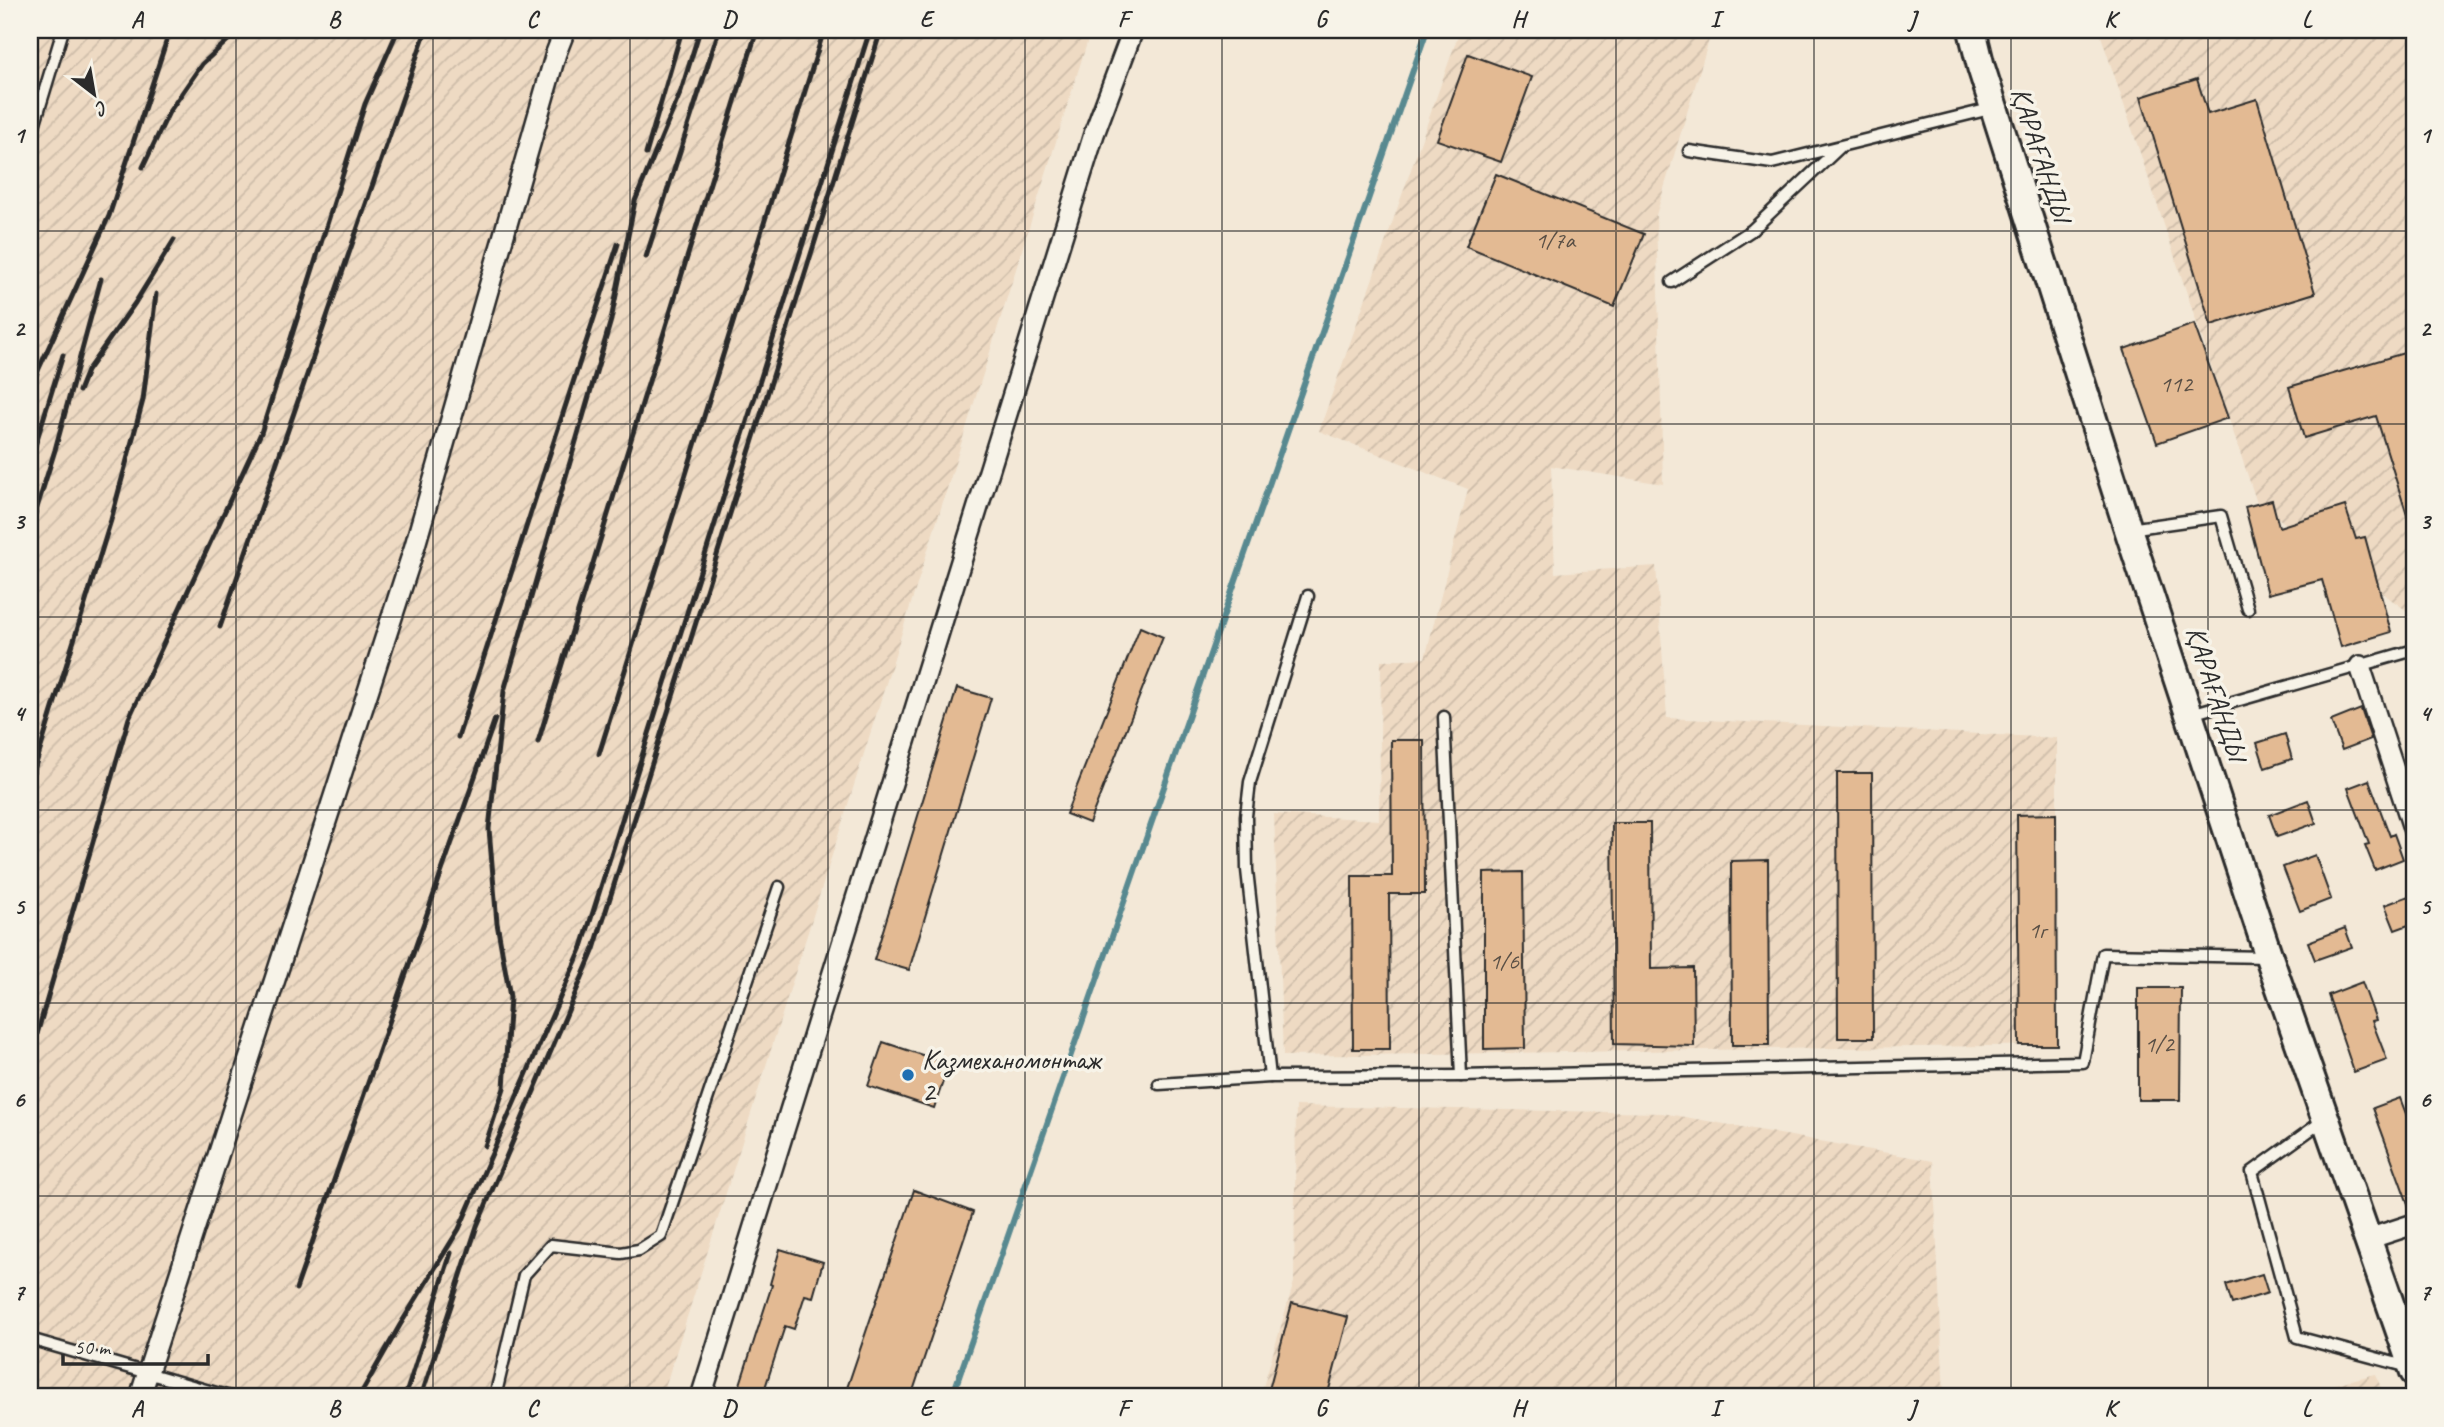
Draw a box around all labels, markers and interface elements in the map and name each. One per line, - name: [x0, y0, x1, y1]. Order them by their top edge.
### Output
- text: A: [131, 5, 145, 34]
- text: B: [328, 5, 342, 34]
- text: C: [527, 5, 541, 34]
- text: D: [722, 5, 738, 34]
- text: E: [920, 5, 936, 34]
- text: F: [1118, 5, 1134, 34]
- text: G: [1315, 5, 1330, 34]
- text: H: [1511, 5, 1529, 34]
- text: I: [1710, 5, 1725, 34]
- text: J: [1906, 5, 1919, 34]
- text: K: [2104, 5, 2120, 34]
- text: L: [2302, 5, 2313, 34]
- north arrow: [60, 60, 130, 130]
- street label: ҚАРАҒАНДЫ: [2003, 83, 2081, 230]
- text: С: [90, 95, 112, 122]
- text: 1: [14, 121, 27, 150]
- text: 1: [2420, 121, 2433, 150]
- house number: 1/7а: [1535, 225, 1577, 255]
- text: 2: [14, 314, 27, 343]
- text: 2: [2420, 314, 2433, 343]
- house number: 112: [2160, 369, 2194, 399]
- text: 3: [14, 507, 27, 536]
- text: 3: [2420, 507, 2433, 536]
- street label: ҚАРАҒАНДЫ: [2178, 622, 2256, 769]
- text: 4: [14, 699, 27, 728]
- text: 4: [2420, 699, 2433, 728]
- text: 5: [14, 892, 26, 921]
- text: 5: [2420, 892, 2432, 921]
- house number: 1г: [2028, 915, 2049, 945]
- house number: 1/6: [1489, 946, 1520, 976]
- house number: 1/2: [2144, 1029, 2176, 1059]
- place label: Казмеханомонтаж 2: [922, 1042, 1103, 1109]
- marker: Казмеханомонтаж 2: [900, 1067, 916, 1083]
- text: 6: [14, 1085, 27, 1114]
- text: 6: [2420, 1085, 2433, 1114]
- text: 7: [14, 1278, 27, 1307]
- text: 7: [2420, 1278, 2433, 1307]
- scale bar: [63, 1322, 208, 1366]
- text: 50 m: [74, 1334, 112, 1360]
- text: A: [131, 1394, 145, 1423]
- text: B: [328, 1394, 342, 1423]
- text: C: [527, 1394, 541, 1423]
- text: D: [722, 1394, 738, 1423]
- text: E: [920, 1394, 936, 1423]
- text: F: [1118, 1394, 1134, 1423]
- text: G: [1315, 1394, 1330, 1423]
- text: H: [1511, 1394, 1529, 1423]
- text: I: [1710, 1394, 1725, 1423]
- text: J: [1906, 1394, 1919, 1423]
- text: K: [2104, 1394, 2120, 1423]
- text: L: [2302, 1394, 2313, 1423]

